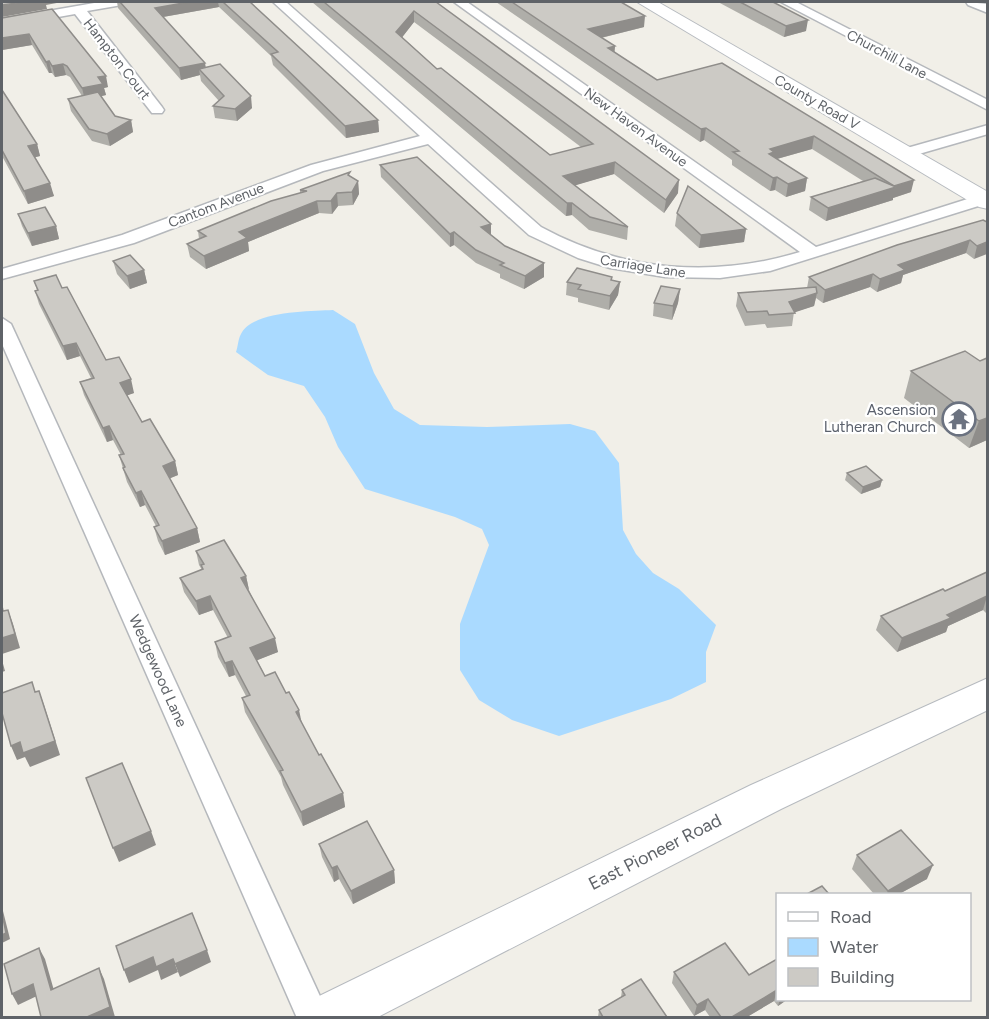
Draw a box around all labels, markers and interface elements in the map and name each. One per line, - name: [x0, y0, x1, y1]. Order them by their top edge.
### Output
- street label: Hampton Court: [80, 15, 154, 103]
- street label: Churchill Lane: [844, 26, 930, 83]
- street label: County Road V: [771, 71, 863, 134]
- street label: New Haven Avenue: [581, 84, 691, 171]
- street label: Cantom Avenue: [166, 179, 267, 232]
- street label: Carriage Lane: [599, 251, 687, 282]
- place label: Ascension Lutheran Church: [824, 401, 936, 436]
- temple icon: Ascension Lutheran Church: [941, 401, 977, 437]
- street label: Wedgewood Lane: [125, 612, 191, 730]
- street label: East Pioneer Road: [585, 809, 725, 895]
- legend: [776, 893, 971, 1001]
- text: Road: [830, 906, 871, 928]
- text: Water: [830, 936, 878, 958]
- text: Building: [830, 966, 895, 988]

